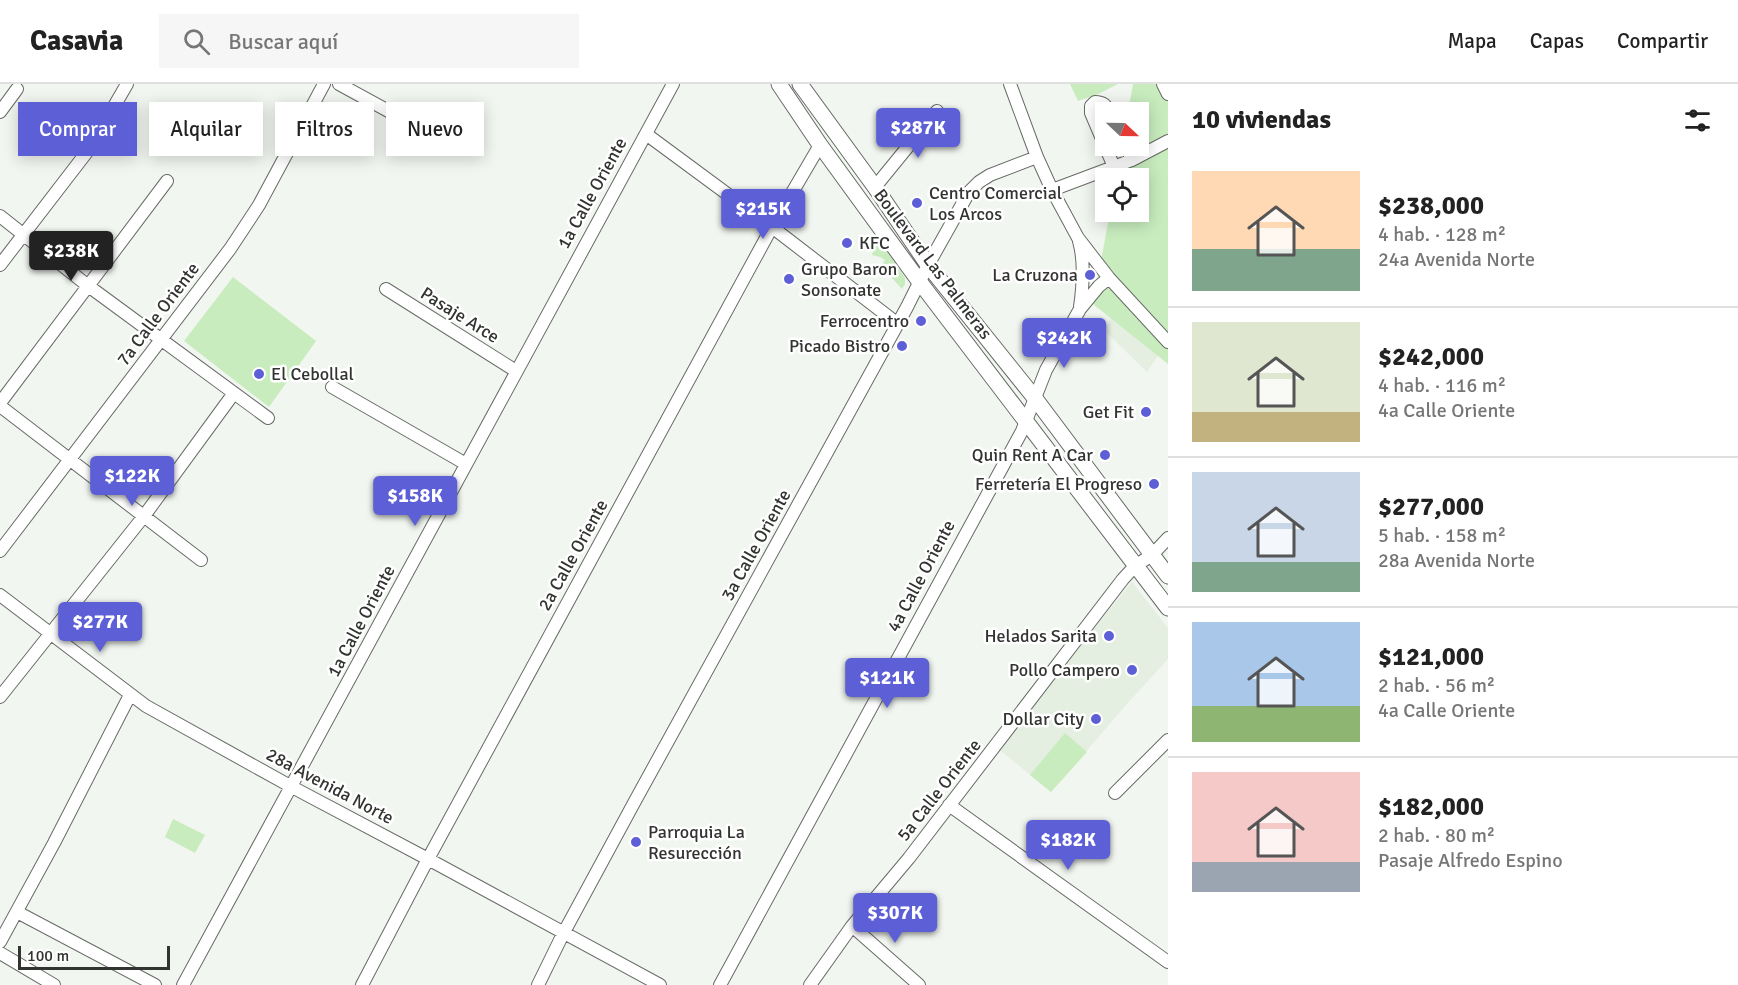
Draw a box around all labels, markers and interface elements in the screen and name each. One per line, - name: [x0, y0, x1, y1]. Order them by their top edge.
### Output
- search box: [159, 14, 579, 68]
- text: Casavia: [30, 24, 123, 58]
- icon: search: [180, 25, 213, 58]
- text: Buscar aquí: [228, 28, 338, 55]
- text: Mapa: [1447, 28, 1497, 54]
- text: Capas: [1530, 28, 1584, 54]
- text: Compartir: [1617, 28, 1708, 54]
- chip: Comprar: [18, 102, 137, 156]
- chip: Alquilar: [149, 102, 263, 156]
- chip: Filtros: [275, 102, 374, 156]
- chip: Nuevo: [386, 102, 484, 156]
- north arrow: [1095, 102, 1149, 156]
- map controls: [1095, 102, 1149, 222]
- text: 10 viviendas: [1192, 104, 1331, 136]
- icon: filters: [1681, 104, 1714, 137]
- pin: $287K: [876, 108, 960, 159]
- text: $287K: [890, 115, 946, 140]
- street label: 1a Calle Oriente: [552, 134, 632, 252]
- button: locate: [1095, 168, 1149, 222]
- place label: Centro Comercial Los Arcos: [929, 182, 1062, 225]
- street label: Boulevard Las Palmeras: [869, 185, 997, 344]
- pin: $215K: [721, 189, 805, 240]
- text: $238,000: [1378, 190, 1484, 222]
- icon: home: [1240, 195, 1312, 267]
- text: $215K: [735, 196, 791, 221]
- marker: Centro Comercial Los Arcos: [910, 196, 924, 210]
- text: 4 hab. · 128 m²: [1378, 222, 1506, 247]
- pin: $238K: [29, 231, 113, 282]
- place label: KFC: [859, 232, 890, 254]
- marker: KFC: [840, 236, 854, 250]
- text: $238K: [43, 238, 99, 263]
- text: 24a Avenida Norte: [1378, 247, 1535, 272]
- street label: 7a Calle Oriente: [112, 258, 204, 370]
- place label: Grupo Baron Sonsonate: [801, 258, 897, 301]
- place label: La Cruzona: [992, 264, 1078, 286]
- marker: La Cruzona: [1083, 268, 1097, 282]
- marker: Grupo Baron Sonsonate: [782, 272, 796, 286]
- street label: Pasaje Arce: [417, 282, 503, 348]
- place label: Ferrocentro: [820, 310, 909, 332]
- marker: Ferrocentro: [914, 314, 928, 328]
- pin: $242K: [1022, 318, 1106, 369]
- text: $242K: [1036, 325, 1092, 350]
- place label: Picado Bistro: [789, 335, 890, 357]
- marker: Picado Bistro: [895, 339, 909, 353]
- text: $242,000: [1378, 341, 1484, 373]
- icon: home: [1240, 346, 1312, 418]
- place label: El Cebollal: [271, 363, 354, 385]
- marker: El Cebollal: [252, 367, 266, 381]
- text: 4 hab. · 116 m²: [1378, 373, 1506, 398]
- text: 4a Calle Oriente: [1378, 398, 1515, 423]
- place label: Get Fit: [1083, 401, 1134, 423]
- marker: Get Fit: [1139, 405, 1153, 419]
- place label: Quin Rent A Car: [972, 444, 1093, 466]
- marker: Quin Rent A Car: [1098, 448, 1112, 462]
- pin: $122K: [90, 456, 174, 507]
- text: $122K: [104, 463, 160, 488]
- place label: Ferretería El Progreso: [975, 473, 1142, 495]
- pin: $158K: [373, 476, 457, 527]
- marker: Ferretería El Progreso: [1147, 477, 1161, 491]
- text: $158K: [387, 483, 443, 508]
- street label: 3a Calle Oriente: [716, 486, 796, 604]
- text: $277,000: [1378, 491, 1484, 523]
- street label: 2a Calle Oriente: [533, 496, 613, 614]
- icon: home: [1240, 496, 1312, 568]
- street label: 4a Calle Oriente: [882, 516, 960, 636]
- text: 5 hab. · 158 m²: [1378, 523, 1506, 548]
- text: 28a Avenida Norte: [1378, 548, 1535, 573]
- street label: 1a Calle Oriente: [322, 561, 400, 681]
- pin: $277K: [58, 602, 142, 653]
- text: $277K: [72, 609, 128, 634]
- place label: Helados Sarita: [984, 625, 1097, 647]
- marker: Helados Sarita: [1102, 629, 1116, 643]
- text: $121,000: [1378, 641, 1484, 673]
- icon: home: [1240, 646, 1312, 718]
- pin: $121K: [845, 658, 929, 709]
- place label: Pollo Campero: [1009, 659, 1120, 681]
- marker: Pollo Campero: [1125, 663, 1139, 677]
- text: $121K: [859, 665, 915, 690]
- text: 2 hab. · 56 m²: [1378, 673, 1495, 698]
- text: 4a Calle Oriente: [1378, 698, 1515, 723]
- place label: Dollar City: [1002, 708, 1085, 730]
- marker: Dollar City: [1089, 712, 1103, 726]
- street label: 5a Calle Oriente: [892, 735, 986, 845]
- street label: 28a Avenida Norte: [262, 743, 398, 829]
- text: $182,000: [1378, 791, 1484, 823]
- icon: home: [1240, 796, 1312, 868]
- pin: $182K: [1026, 820, 1110, 871]
- place label: Parroquia La Resurección: [648, 821, 745, 864]
- text: 2 hab. · 80 m²: [1378, 823, 1495, 848]
- text: $182K: [1040, 827, 1096, 852]
- marker: Parroquia La Resurección: [629, 835, 643, 849]
- text: Pasaje Alfredo Espino: [1378, 848, 1563, 873]
- pin: $307K: [853, 893, 937, 944]
- text: $307K: [867, 900, 923, 925]
- scale bar: [18, 943, 170, 970]
- text: 100 m: [27, 946, 69, 966]

